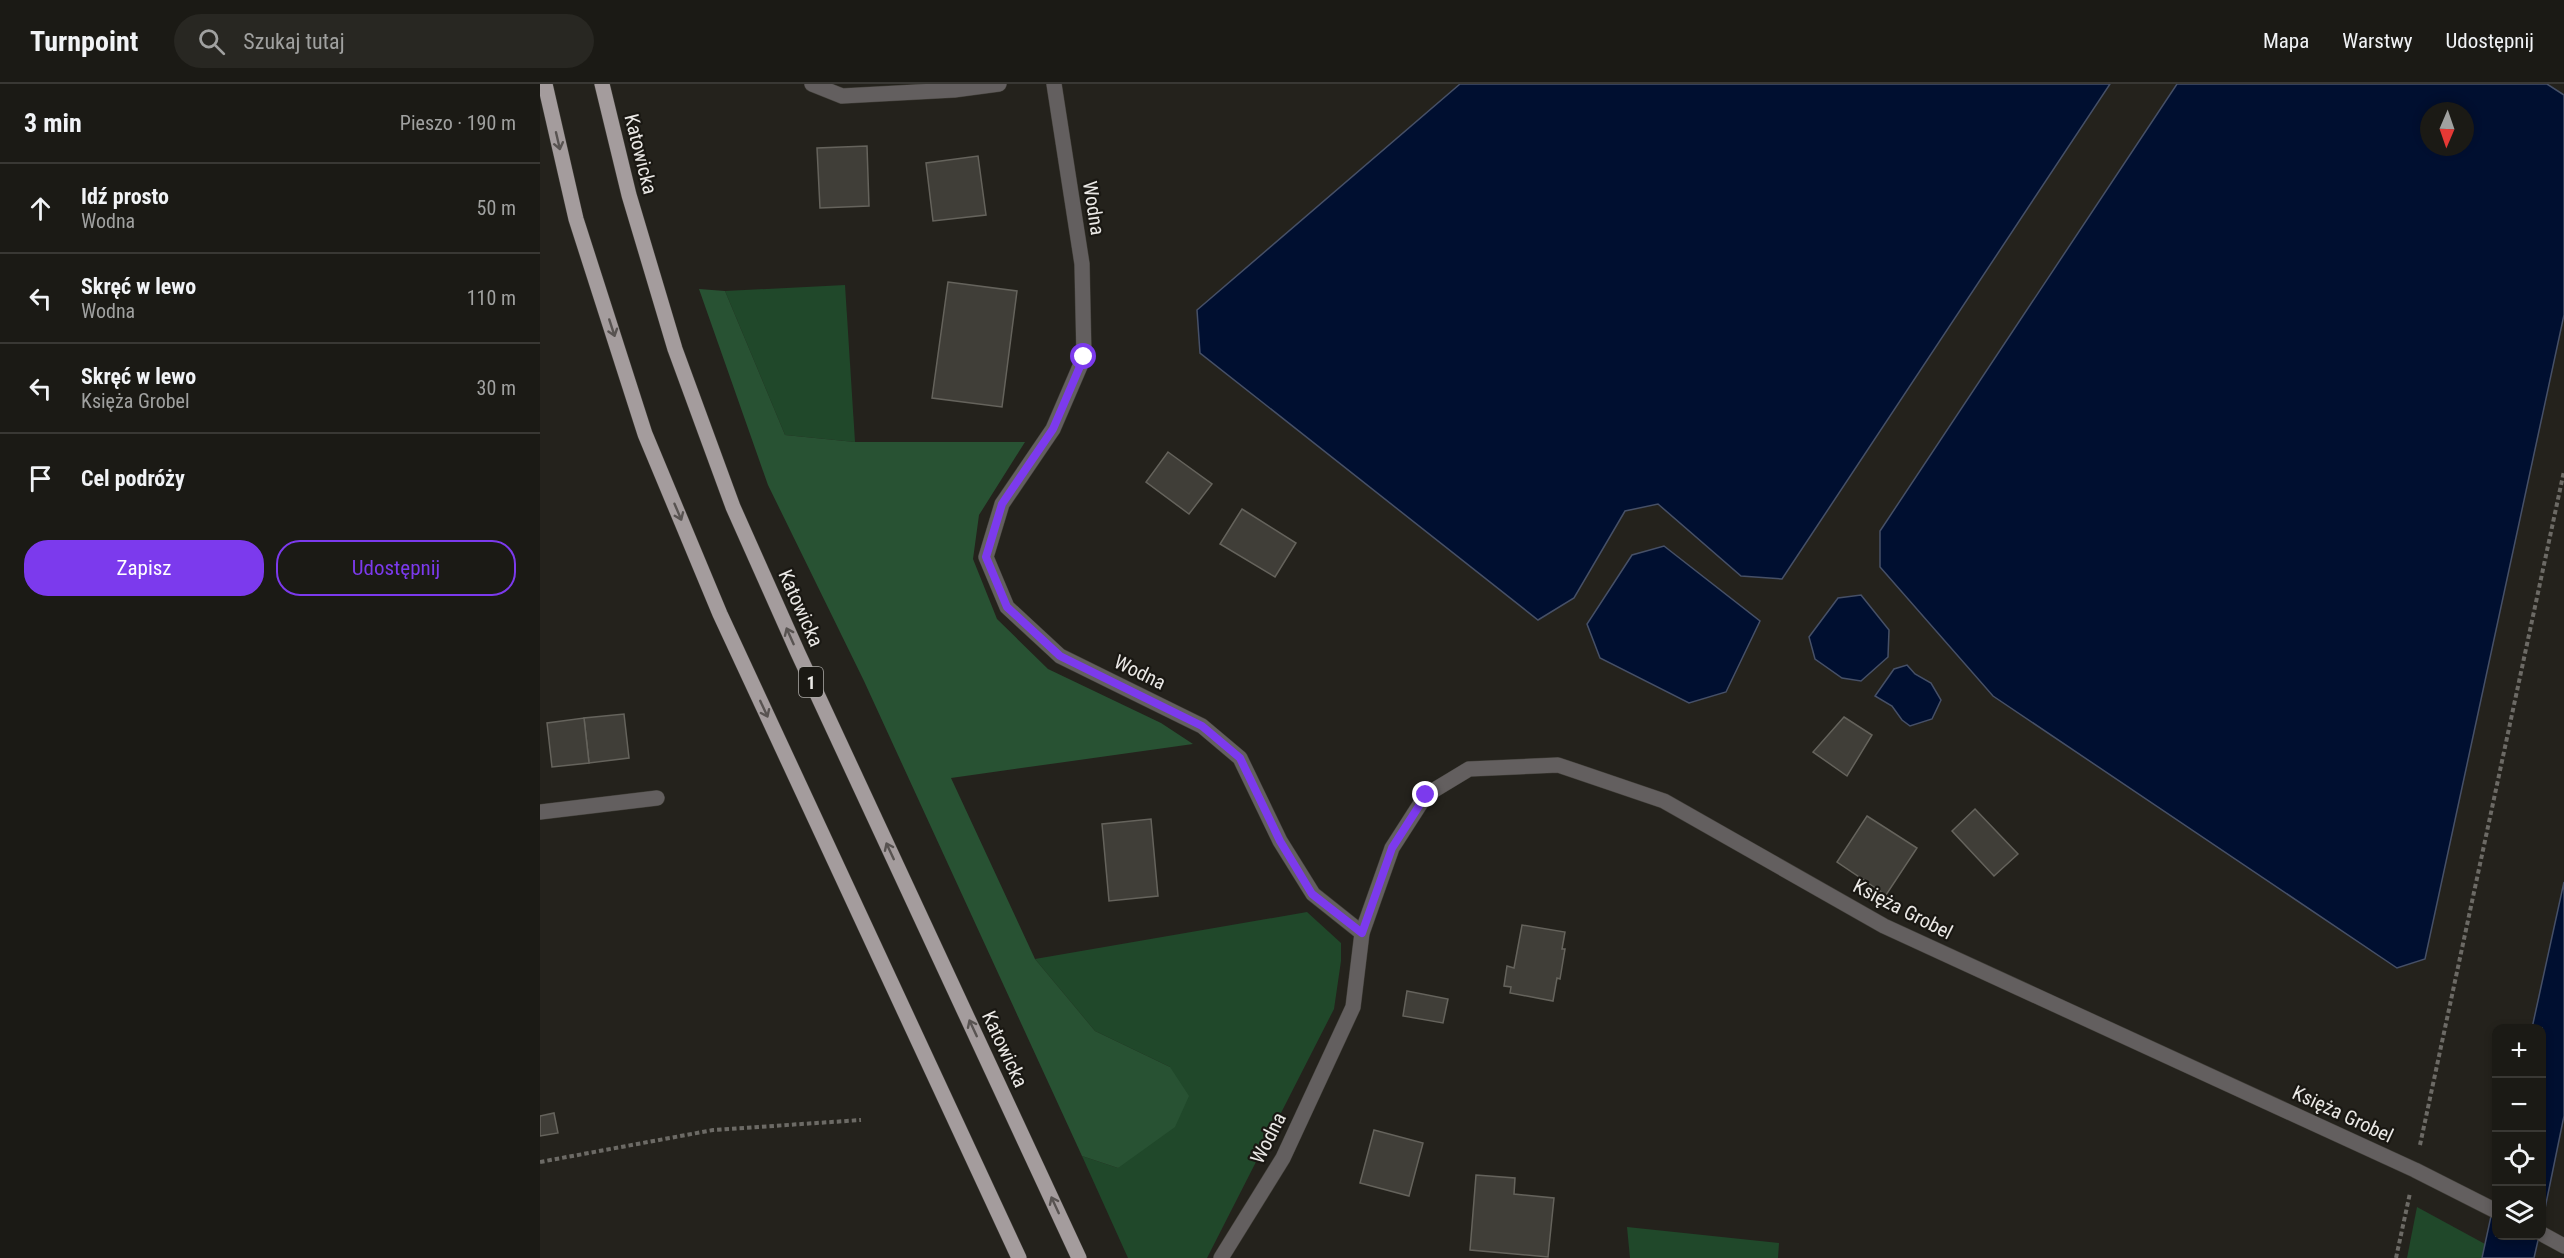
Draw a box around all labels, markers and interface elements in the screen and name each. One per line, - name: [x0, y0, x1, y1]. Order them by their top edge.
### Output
- search box: [174, 14, 594, 68]
- text: Turnpoint: [30, 25, 138, 58]
- icon: search: [195, 25, 228, 58]
- text: Szukaj tutaj: [243, 29, 345, 54]
- text: Mapa: [2263, 29, 2309, 53]
- text: Warstwy: [2342, 29, 2413, 53]
- text: Udostępnij: [2446, 29, 2534, 53]
- north arrow: [2420, 102, 2474, 156]
- text: 3 min: [24, 108, 82, 138]
- text: Pieszo · 190 m: [400, 111, 516, 135]
- street label: Katowicka: [619, 111, 663, 197]
- one-way arrow: [553, 131, 564, 150]
- street label: Wodna: [1078, 179, 1110, 237]
- text: Idź prosto: [81, 184, 169, 209]
- icon: ahead: [24, 192, 57, 225]
- text: 50 m: [477, 196, 516, 220]
- text: Wodna: [81, 209, 135, 233]
- text: Skręć w lewo: [81, 274, 196, 299]
- icon: left: [24, 282, 57, 315]
- text: 110 m: [467, 286, 516, 310]
- text: Wodna: [81, 299, 135, 323]
- one-way arrow: [607, 318, 618, 337]
- route start: [1070, 343, 1096, 369]
- text: Skręć w lewo: [81, 364, 196, 389]
- icon: left: [24, 372, 57, 405]
- text: 30 m: [477, 376, 516, 400]
- text: Księża Grobel: [81, 389, 190, 413]
- icon: arrive: [24, 462, 57, 495]
- text: Cel podróży: [81, 466, 185, 491]
- one-way arrow: [673, 502, 684, 520]
- button: Zapisz: [24, 540, 264, 596]
- button: Udostępnij: [276, 540, 516, 596]
- street label: Katowicka: [773, 566, 829, 650]
- one-way arrow: [784, 628, 795, 646]
- street label: Wodna: [1110, 649, 1170, 695]
- road number: 1: [799, 667, 823, 697]
- one-way arrow: [759, 700, 771, 718]
- route end: [1412, 781, 1438, 807]
- one-way arrow: [884, 843, 896, 861]
- street label: Księża Grobel: [1849, 874, 1957, 944]
- street label: Katowicka: [977, 1007, 1033, 1091]
- one-way arrow: [966, 1019, 977, 1037]
- map controls: [2492, 1024, 2546, 1240]
- button: +: [2492, 1024, 2546, 1078]
- button: −: [2492, 1078, 2546, 1132]
- street label: Księża Grobel: [2289, 1080, 2397, 1148]
- street label: Wodna: [1245, 1108, 1291, 1168]
- button: locate: [2492, 1132, 2546, 1186]
- button: layers: [2492, 1186, 2546, 1240]
- one-way arrow: [1048, 1196, 1060, 1214]

